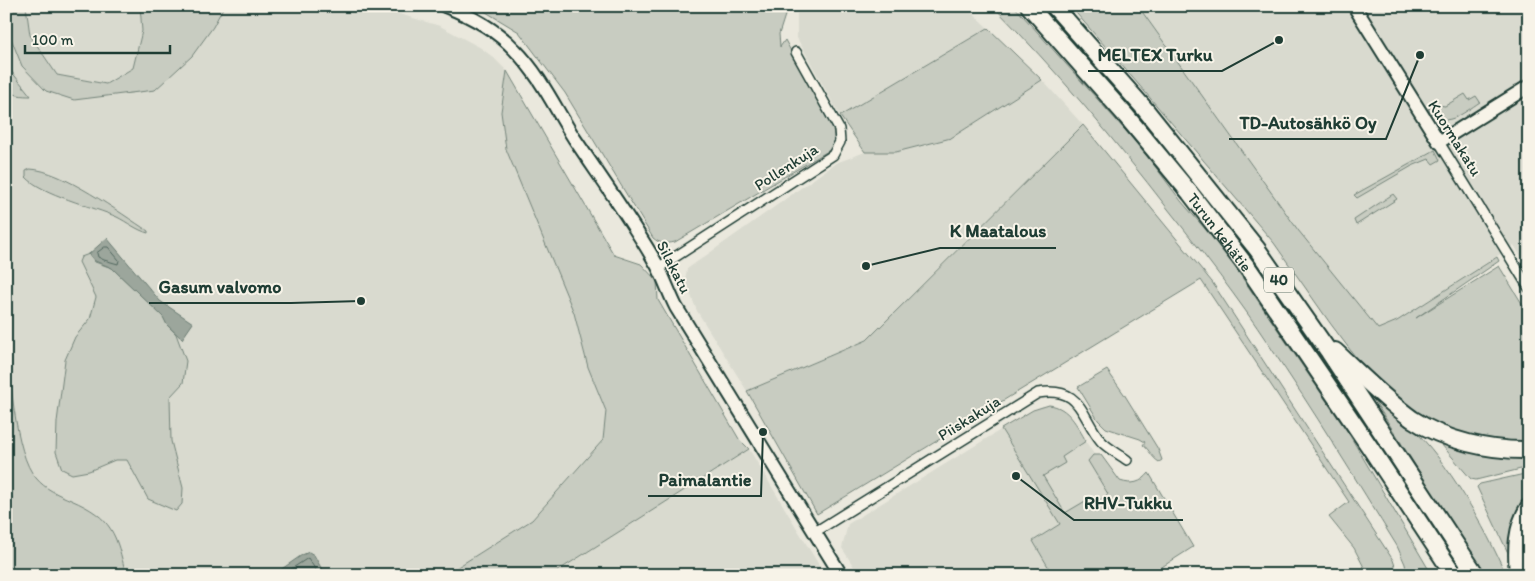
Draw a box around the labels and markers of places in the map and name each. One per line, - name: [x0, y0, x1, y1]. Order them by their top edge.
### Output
- callout: MELTEX Turku: [1088, 38, 1222, 71]
- callout: TD-Autosähkö Oy: [1229, 106, 1386, 139]
- callout: K Maatalous: [940, 215, 1056, 248]
- callout: Gasum valvomo: [149, 270, 291, 303]
- callout: Paimalantie: [648, 463, 761, 496]
- callout: RHV-Tukku: [1074, 487, 1183, 520]

